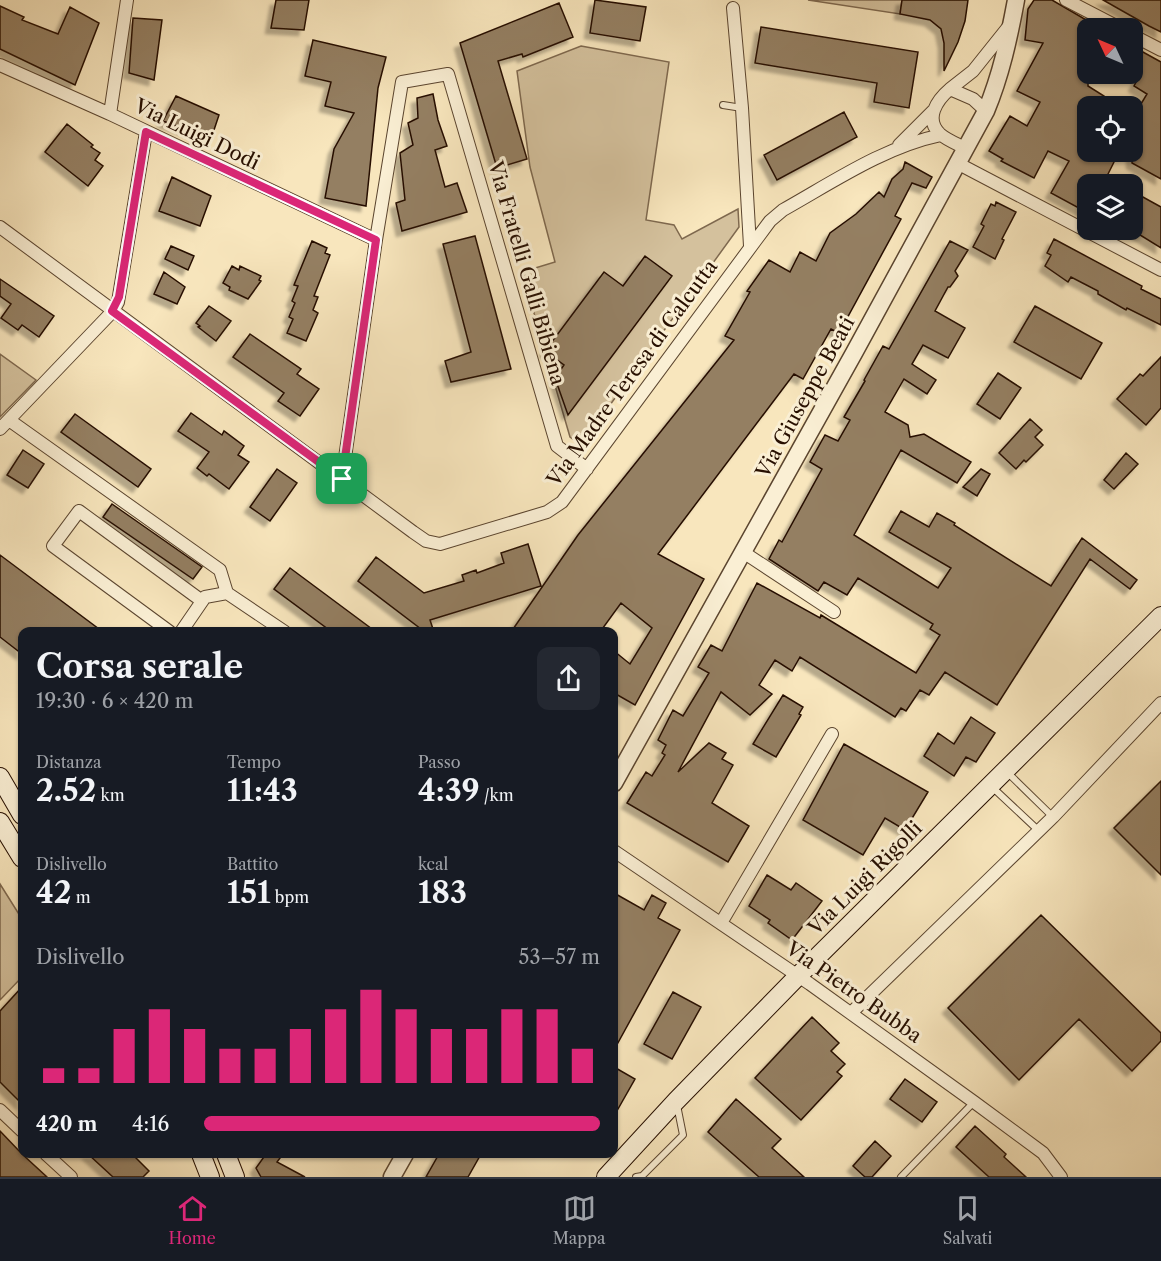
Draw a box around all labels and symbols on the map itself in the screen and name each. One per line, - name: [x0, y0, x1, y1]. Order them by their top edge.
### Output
- north arrow: [1077, 18, 1143, 84]
- street label: Via Luigi Dodi: [130, 93, 264, 175]
- street label: Via Fratelli Galli Bibiena: [483, 157, 571, 388]
- street label: Via Madre Teresa di Calcutta: [541, 255, 723, 492]
- street label: Via Giuseppe Beati: [750, 312, 859, 483]
- pin: [316, 453, 367, 504]
- street label: Via Luigi Rigolli: [802, 816, 927, 941]
- street label: Via Pietro Bubba: [781, 936, 927, 1048]

